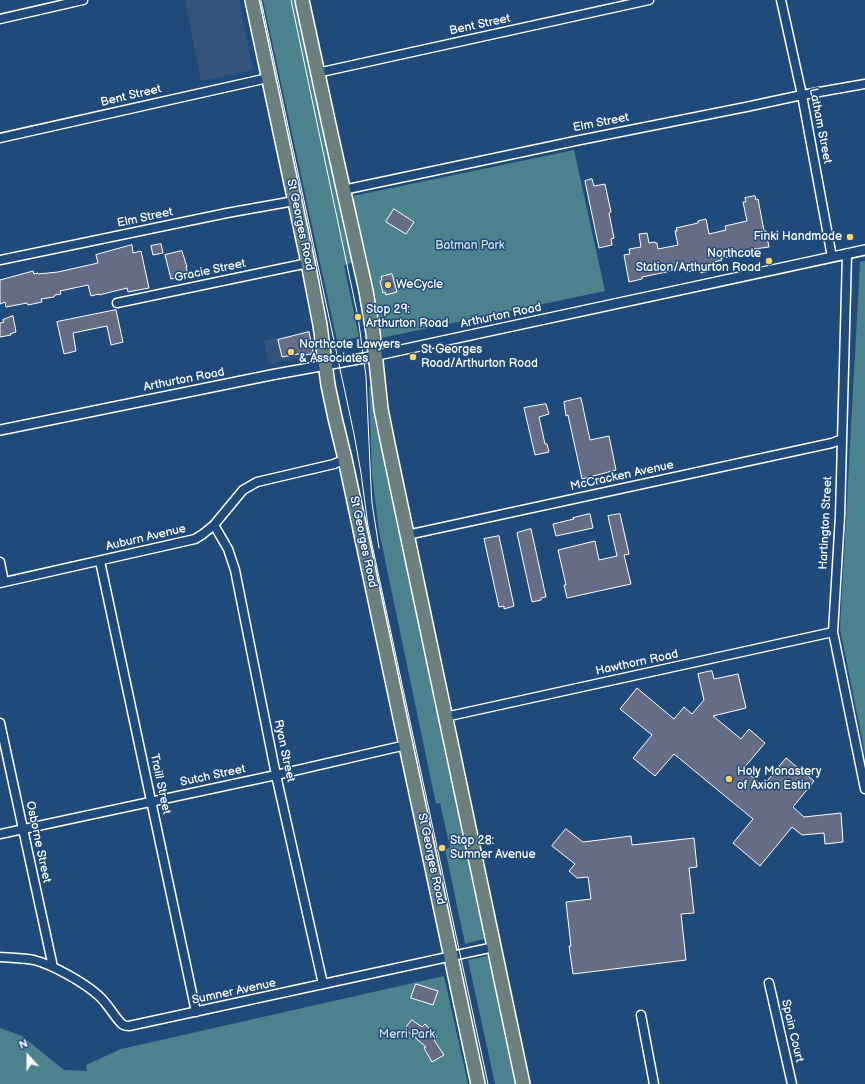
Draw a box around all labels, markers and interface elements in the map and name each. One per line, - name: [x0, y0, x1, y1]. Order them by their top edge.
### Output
- street label: Bent Street: [448, 12, 512, 38]
- street label: Bent Street: [99, 82, 163, 110]
- street label: Latham Street: [806, 87, 834, 165]
- street label: Elm Street: [572, 111, 630, 135]
- street label: St Georges Road: [283, 178, 317, 272]
- street label: Elm Street: [116, 205, 174, 231]
- place label: Finki Handmade: [753, 230, 842, 244]
- marker: Finki Handmade: [845, 232, 855, 242]
- park label: Batman Park: [435, 239, 505, 253]
- place label: Northcote Station/Arthurton Road: [636, 247, 761, 275]
- street label: Gracie Street: [173, 256, 247, 286]
- marker: Northcote Station/Arthurton Road: [764, 256, 774, 266]
- place label: WeCycle: [396, 278, 443, 292]
- marker: WeCycle: [383, 280, 393, 290]
- street label: Arthurton Road: [459, 300, 543, 332]
- place label: Stop 29: Arthurton Road: [366, 303, 448, 331]
- marker: Stop 29: Arthurton Road: [353, 312, 363, 322]
- place label: Northcote Lawyers & Associates: [299, 338, 400, 366]
- place label: St Georges Road/Arthurton Road: [421, 343, 538, 371]
- marker: Northcote Lawyers & Associates: [286, 347, 296, 357]
- marker: St Georges Road/Arthurton Road: [408, 352, 418, 362]
- street label: Arthurton Road: [142, 365, 226, 395]
- street label: McCracken Avenue: [569, 458, 675, 494]
- street label: Hartington Street: [816, 476, 836, 570]
- street label: St Georges Road: [346, 495, 380, 589]
- street label: Auburn Avenue: [105, 522, 187, 554]
- street label: Hawthorn Road: [594, 647, 680, 679]
- street label: Ryan Street: [270, 718, 298, 784]
- street label: Traill Street: [147, 752, 173, 816]
- street label: Sutch Street: [179, 762, 247, 790]
- place label: Holy Monastery of Axion Estin: [737, 765, 821, 793]
- marker: Holy Monastery of Axion Estin: [724, 774, 734, 784]
- street label: Osborne Street: [22, 800, 54, 884]
- street label: St Georges Road: [414, 812, 448, 906]
- place label: Stop 28: Sumner Avenue: [450, 834, 536, 862]
- marker: Stop 28: Sumner Avenue: [437, 843, 447, 853]
- street label: Sumner Avenue: [191, 976, 277, 1008]
- street label: Spain Court: [778, 998, 806, 1064]
- park label: Merri Park: [379, 1028, 435, 1042]
- north arrow: [8, 1036, 48, 1076]
- text: N: [17, 1037, 30, 1052]

